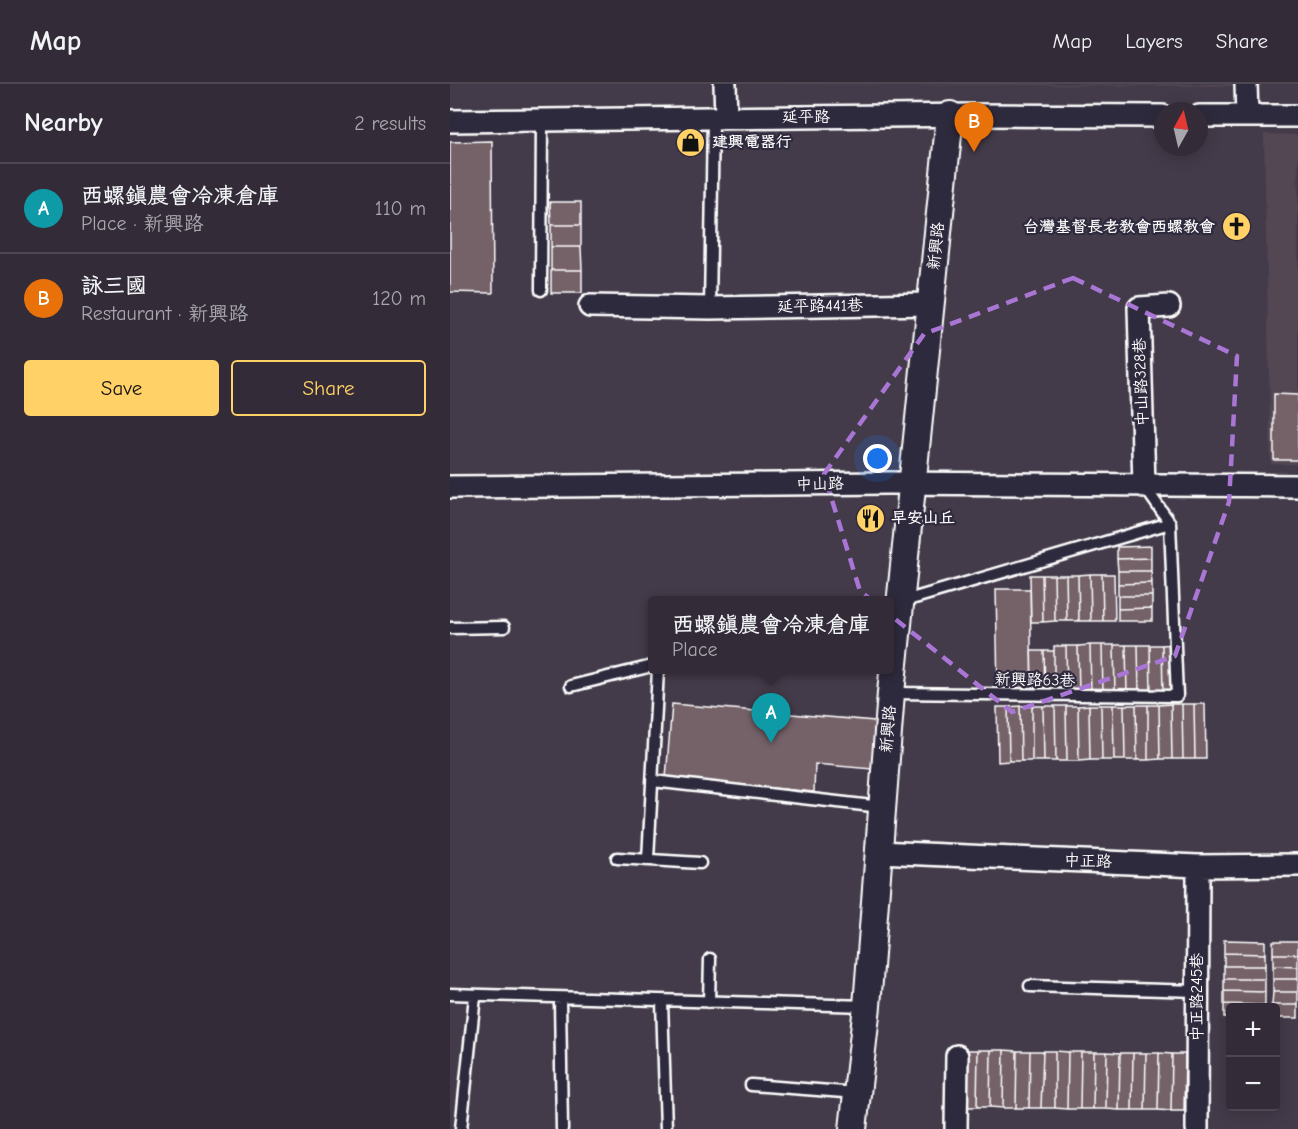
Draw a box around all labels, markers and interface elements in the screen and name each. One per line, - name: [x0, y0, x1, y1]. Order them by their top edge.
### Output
- text: Map: [30, 25, 81, 57]
- text: Map: [1053, 29, 1092, 53]
- text: Layers: [1125, 29, 1183, 53]
- text: Share: [1216, 29, 1268, 53]
- north arrow: [1154, 102, 1208, 156]
- pin: B: [954, 103, 994, 152]
- text: Nearby: [24, 108, 103, 138]
- street label: 延平路: [782, 108, 830, 126]
- text: 2 results: [354, 112, 426, 135]
- shop icon: 建興電器行: [675, 126, 707, 158]
- place label: 建興電器行: [712, 133, 792, 151]
- text: 西螺鎮農會冷凍倉庫: [81, 183, 279, 209]
- text: A: [38, 197, 49, 220]
- text: 110 m: [375, 197, 426, 220]
- church icon: 台灣基督長老教會西螺教會: [1220, 211, 1252, 243]
- text: Place · 新興路: [81, 212, 203, 235]
- place label: 台灣基督長老教會西螺教會: [1023, 218, 1215, 236]
- street label: 新興路: [925, 221, 947, 271]
- text: 詠三國: [81, 273, 147, 299]
- text: B: [37, 287, 50, 310]
- text: 120 m: [372, 287, 426, 310]
- street label: 延平路441巷: [777, 296, 863, 316]
- text: Restaurant · 新興路: [81, 302, 248, 325]
- street label: 中山路328巷: [1130, 337, 1152, 427]
- button: Save: [24, 360, 219, 416]
- button: Share: [231, 360, 426, 416]
- your location: [863, 444, 892, 473]
- street label: 中山路: [796, 475, 844, 493]
- restaurant icon: 早安山丘: [854, 502, 886, 534]
- place label: 早安山丘: [891, 509, 955, 527]
- popup: [648, 596, 894, 674]
- text: 西螺鎮農會冷凍倉庫: [672, 612, 870, 638]
- text: Place: [672, 638, 718, 661]
- street label: 新興路63巷: [994, 670, 1076, 690]
- pin: A: [752, 694, 790, 743]
- street label: 新興路: [877, 704, 899, 754]
- street label: 中正路: [1064, 851, 1112, 871]
- street label: 中正路245巷: [1188, 953, 1206, 1041]
- map controls: [1226, 1003, 1280, 1111]
- button: +: [1226, 1003, 1280, 1057]
- button: −: [1226, 1057, 1280, 1111]

